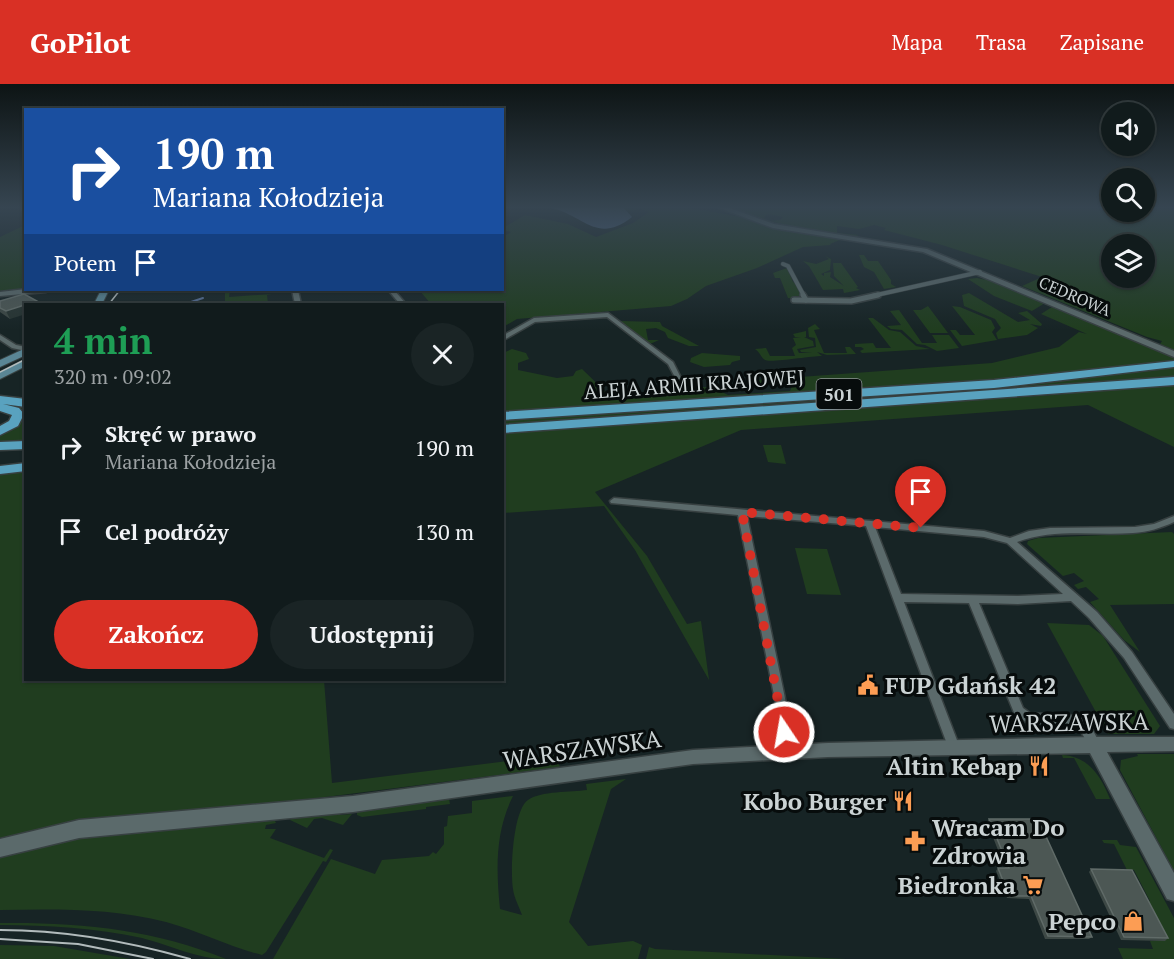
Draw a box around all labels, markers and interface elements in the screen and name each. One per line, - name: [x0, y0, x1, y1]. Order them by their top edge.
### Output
- text: GoPilot: [30, 24, 131, 61]
- text: Mapa: [892, 28, 943, 56]
- text: Trasa: [976, 28, 1027, 56]
- text: Zapisane: [1060, 28, 1144, 56]
- map controls: [1101, 102, 1155, 288]
- button: sound: [1101, 102, 1155, 156]
- text: 190 m: [153, 125, 274, 181]
- icon: right: [54, 132, 132, 210]
- button: search: [1101, 168, 1155, 222]
- text: Mariana Kołodzieja: [153, 179, 384, 215]
- button: layers: [1101, 234, 1155, 288]
- icon: arrive: [129, 246, 162, 279]
- text: Potem: [54, 248, 117, 277]
- street label: CEDROWA: [1036, 271, 1115, 321]
- text: 4 min: [54, 317, 152, 364]
- button: close: [411, 323, 474, 386]
- text: 320 m · 09:02: [54, 363, 172, 390]
- street label: ALEJA ARMII KRAJOWEJ: [583, 363, 805, 405]
- road number: 501: [816, 379, 862, 409]
- text: Skręć w prawo: [105, 419, 256, 448]
- icon: right: [54, 431, 87, 464]
- text: 190 m: [414, 433, 474, 462]
- text: Mariana Kołodzieja: [105, 448, 276, 475]
- pin: [895, 466, 946, 528]
- icon: arrive: [904, 475, 937, 508]
- icon: arrive: [54, 515, 87, 548]
- text: Cel podróży: [105, 517, 229, 546]
- text: 130 m: [414, 517, 474, 546]
- button: Zakończ: [54, 600, 258, 669]
- button: Udostępnij: [270, 600, 474, 669]
- place label: FUP Gdańsk 42: [885, 669, 1056, 701]
- public building icon: FUP Gdańsk 42: [856, 673, 880, 697]
- position arrow: [752, 700, 816, 764]
- street label: WARSZAWSKA: [989, 705, 1150, 739]
- street label: WARSZAWSKA: [501, 722, 664, 776]
- place label: Altin Kebap: [886, 750, 1022, 782]
- restaurant icon: Altin Kebap: [1027, 754, 1051, 778]
- place label: Kobo Burger: [743, 785, 887, 817]
- restaurant icon: Kobo Burger: [891, 789, 915, 813]
- place label: Wracam Do Zdrowia: [932, 811, 1064, 871]
- pharmacy icon: Wracam Do Zdrowia: [903, 829, 927, 853]
- place label: Biedronka: [898, 869, 1017, 901]
- supermarket icon: Biedronka: [1021, 873, 1045, 897]
- place label: Pepco: [1048, 905, 1116, 937]
- shop icon: Pepco: [1121, 909, 1145, 933]

